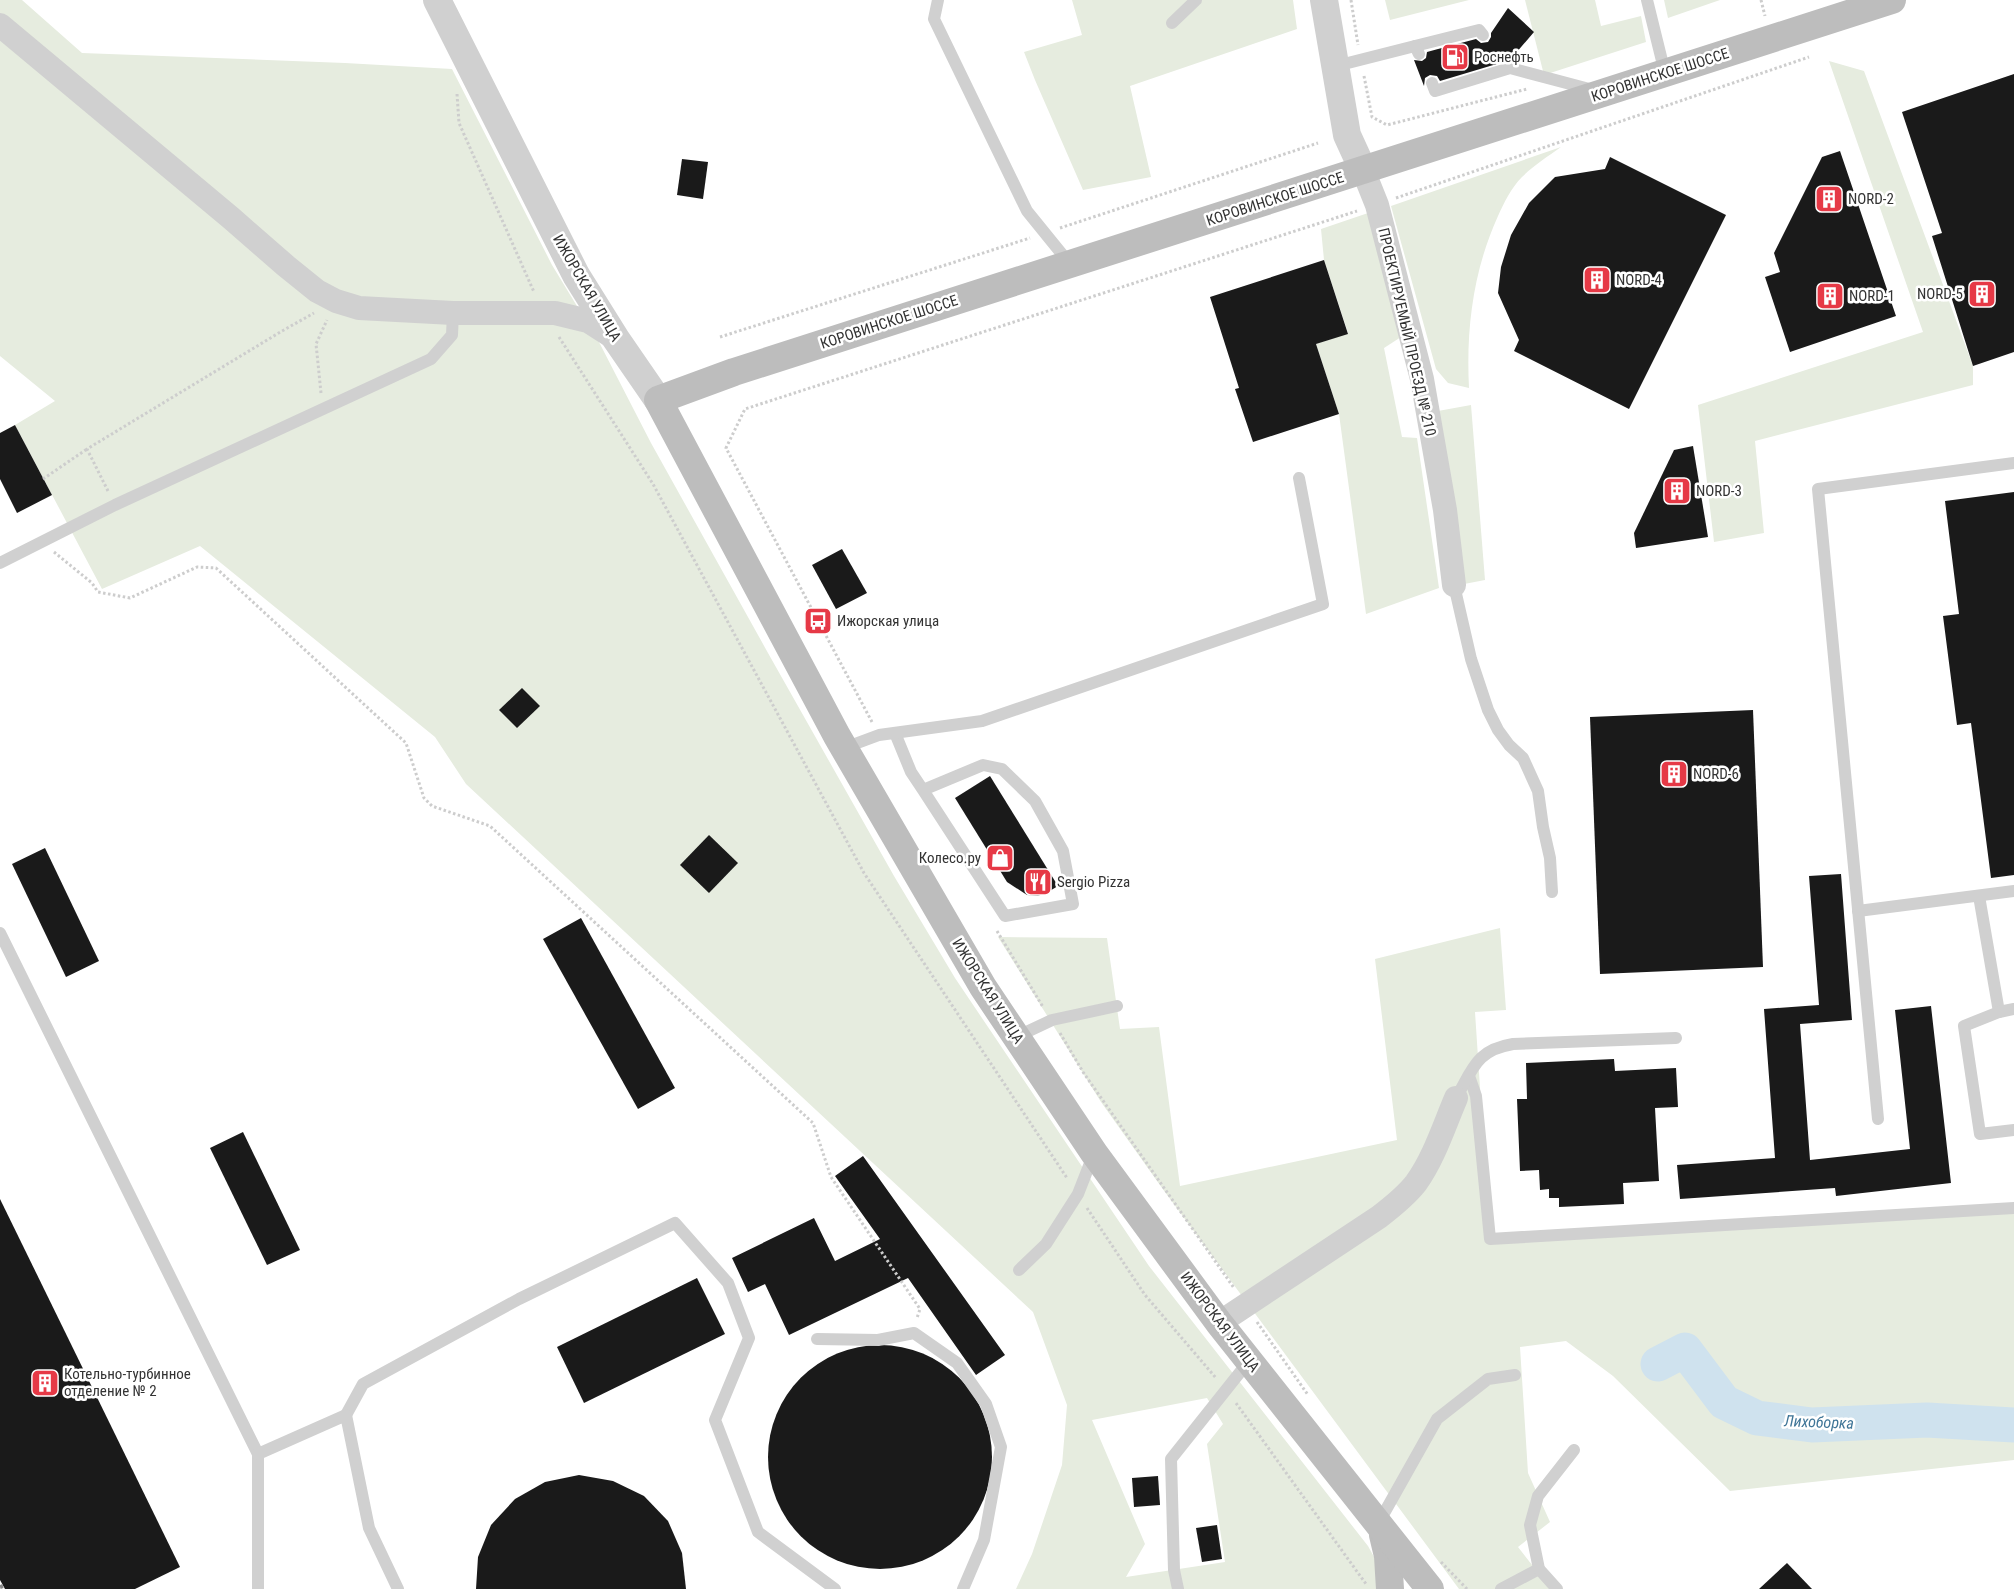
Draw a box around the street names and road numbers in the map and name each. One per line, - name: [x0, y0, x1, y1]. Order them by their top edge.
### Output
- street label: КОРОВИНСКОЕ ШОССЕ: [1589, 44, 1731, 106]
- street label: КОРОВИНСКОЕ ШОССЕ: [1204, 168, 1346, 230]
- street label: ПРОЕКТИРУЕМЫЙ ПРОЕЗД № 210: [1374, 226, 1440, 438]
- street label: ИЖОРСКАЯ УЛИЦА: [549, 231, 625, 345]
- street label: КОРОВИНСКОЕ ШОССЕ: [818, 291, 960, 353]
- street label: ИЖОРСКАЯ УЛИЦА: [948, 935, 1028, 1047]
- street label: ИЖОРСКАЯ УЛИЦА: [1177, 1268, 1264, 1376]

